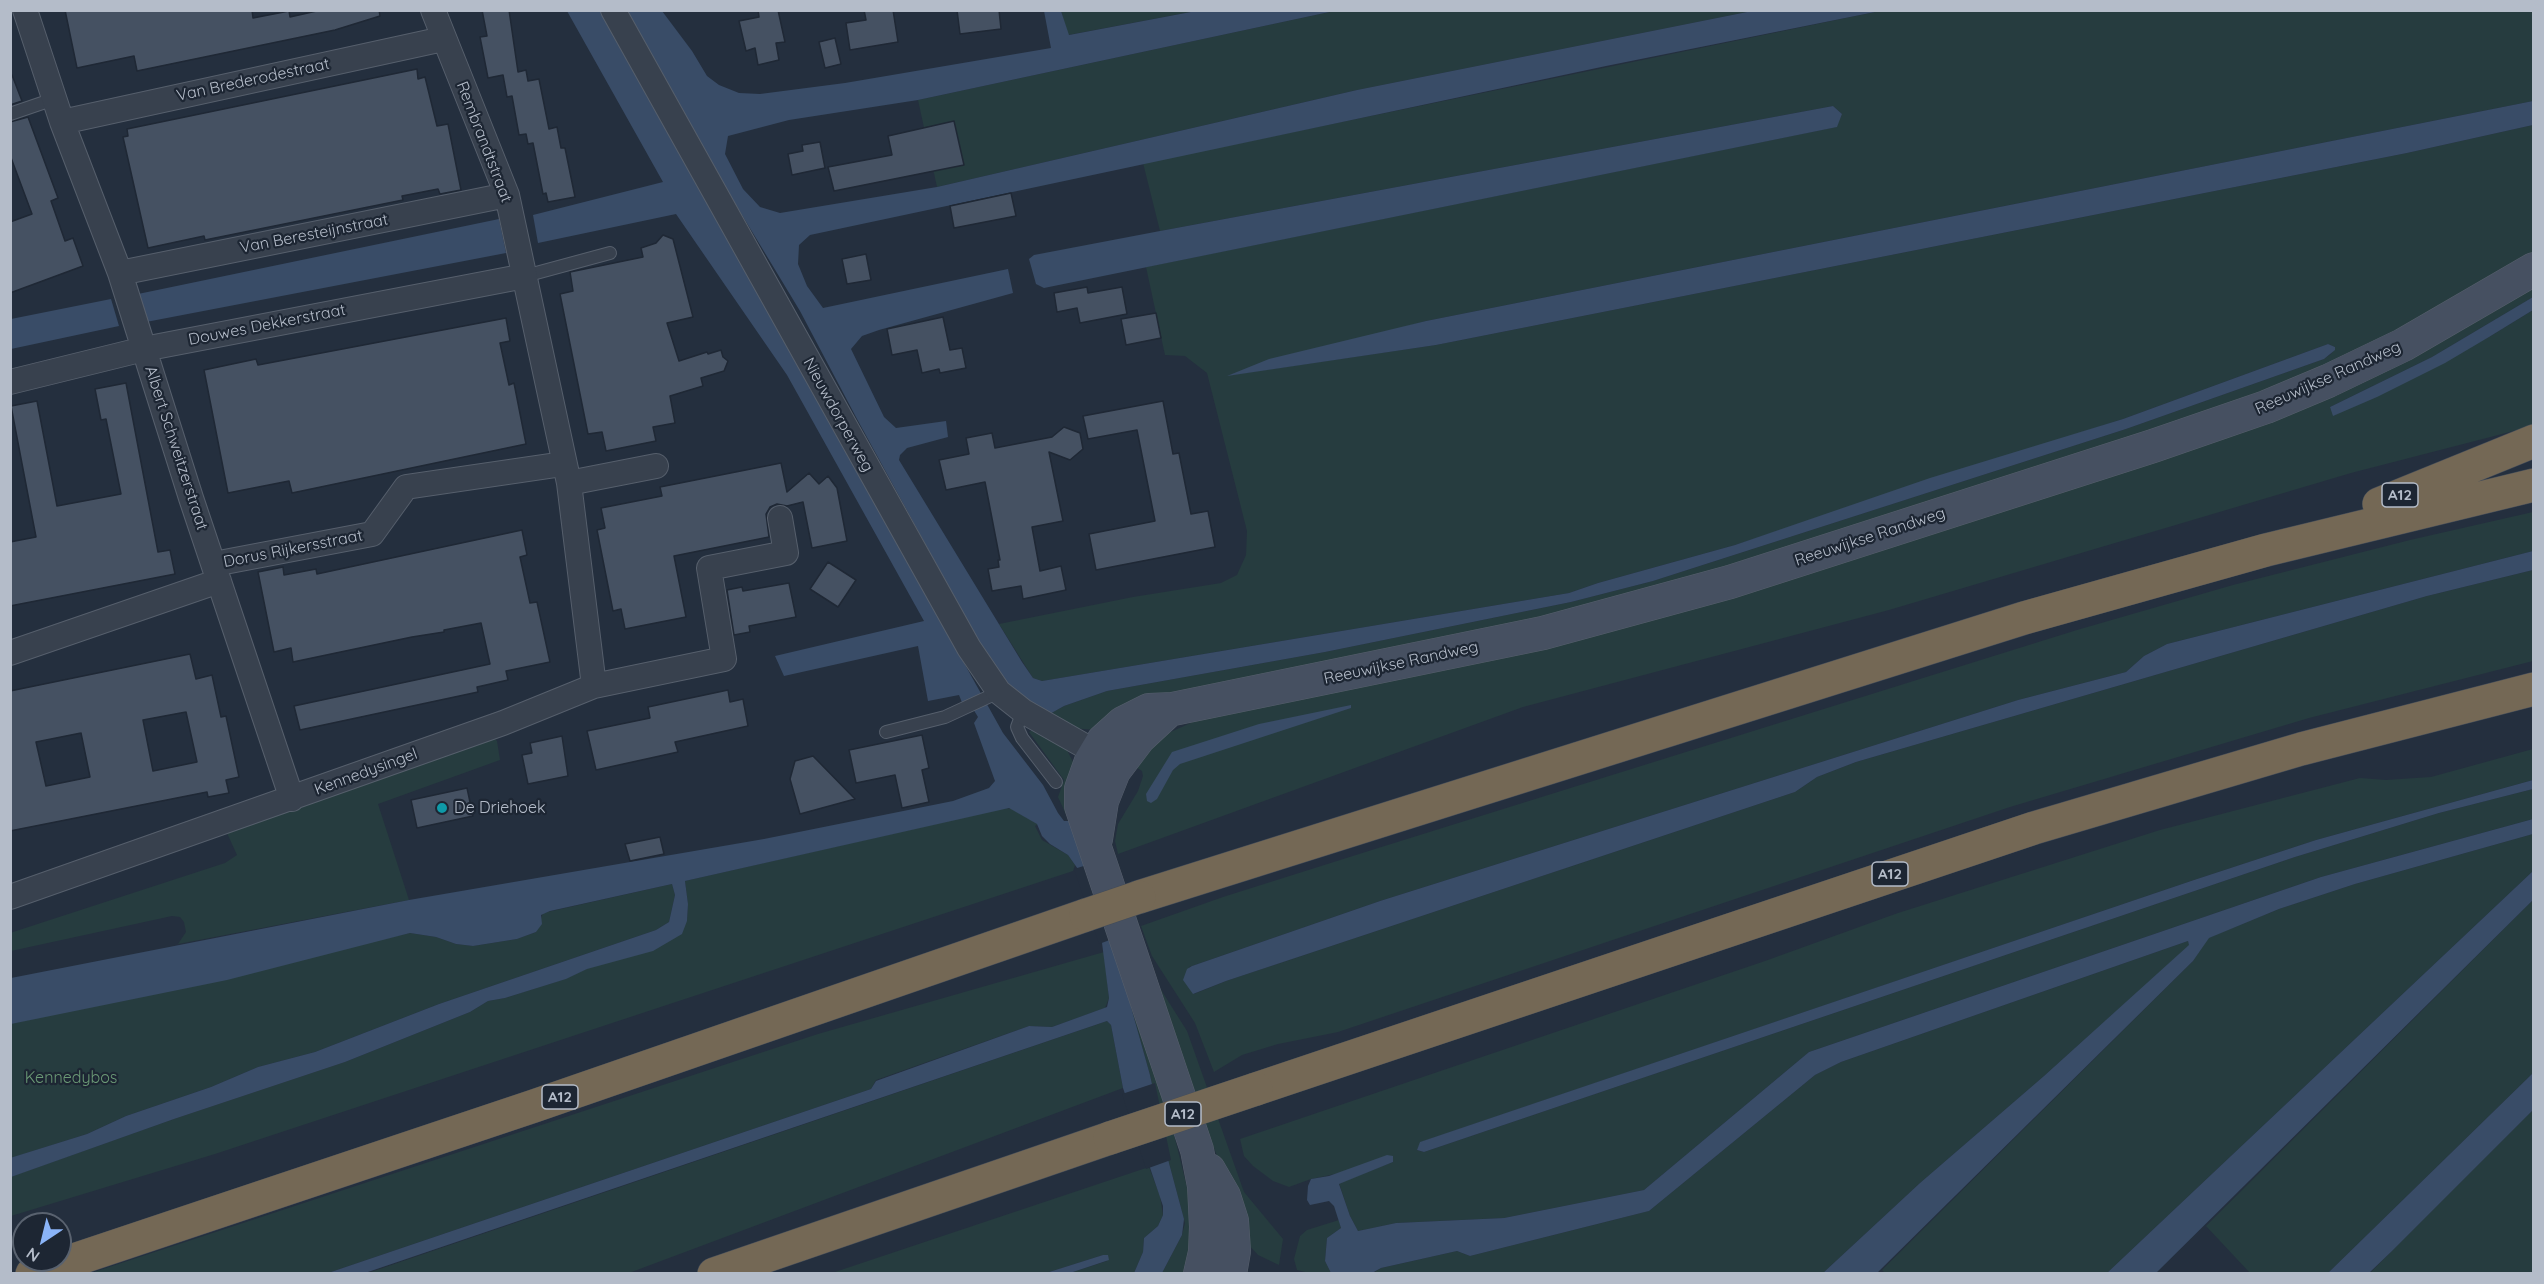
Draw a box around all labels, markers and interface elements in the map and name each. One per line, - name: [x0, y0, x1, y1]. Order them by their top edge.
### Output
- street label: Van Brederodestraat: [175, 54, 331, 106]
- street label: Rembrandtstraat: [452, 79, 516, 205]
- street label: Van Beresteijnstraat: [238, 210, 390, 258]
- street label: Douwes Dekkerstraat: [187, 300, 347, 350]
- street label: Reeuwijkse Randweg: [2252, 337, 2404, 419]
- street label: Nieuwdorperweg: [799, 355, 877, 475]
- street label: Albert Schweitzerstraat: [140, 363, 212, 533]
- road number: A12: [2382, 483, 2418, 507]
- street label: Reeuwijkse Randweg: [1792, 504, 1948, 570]
- street label: Dorus Rijkersstraat: [222, 526, 364, 572]
- street label: Reeuwijkse Randweg: [1322, 637, 1480, 689]
- street label: Kennedysingel: [312, 744, 420, 800]
- place label: De Driehoek: [454, 798, 546, 818]
- marker: De Driehoek: [435, 801, 449, 815]
- road number: A12: [1872, 862, 1908, 886]
- park label: Kennedybos: [25, 1068, 117, 1088]
- road number: A12: [542, 1085, 578, 1109]
- road number: A12: [1165, 1102, 1201, 1126]
- north arrow: [12, 1212, 72, 1272]
- text: N: [22, 1244, 43, 1267]

